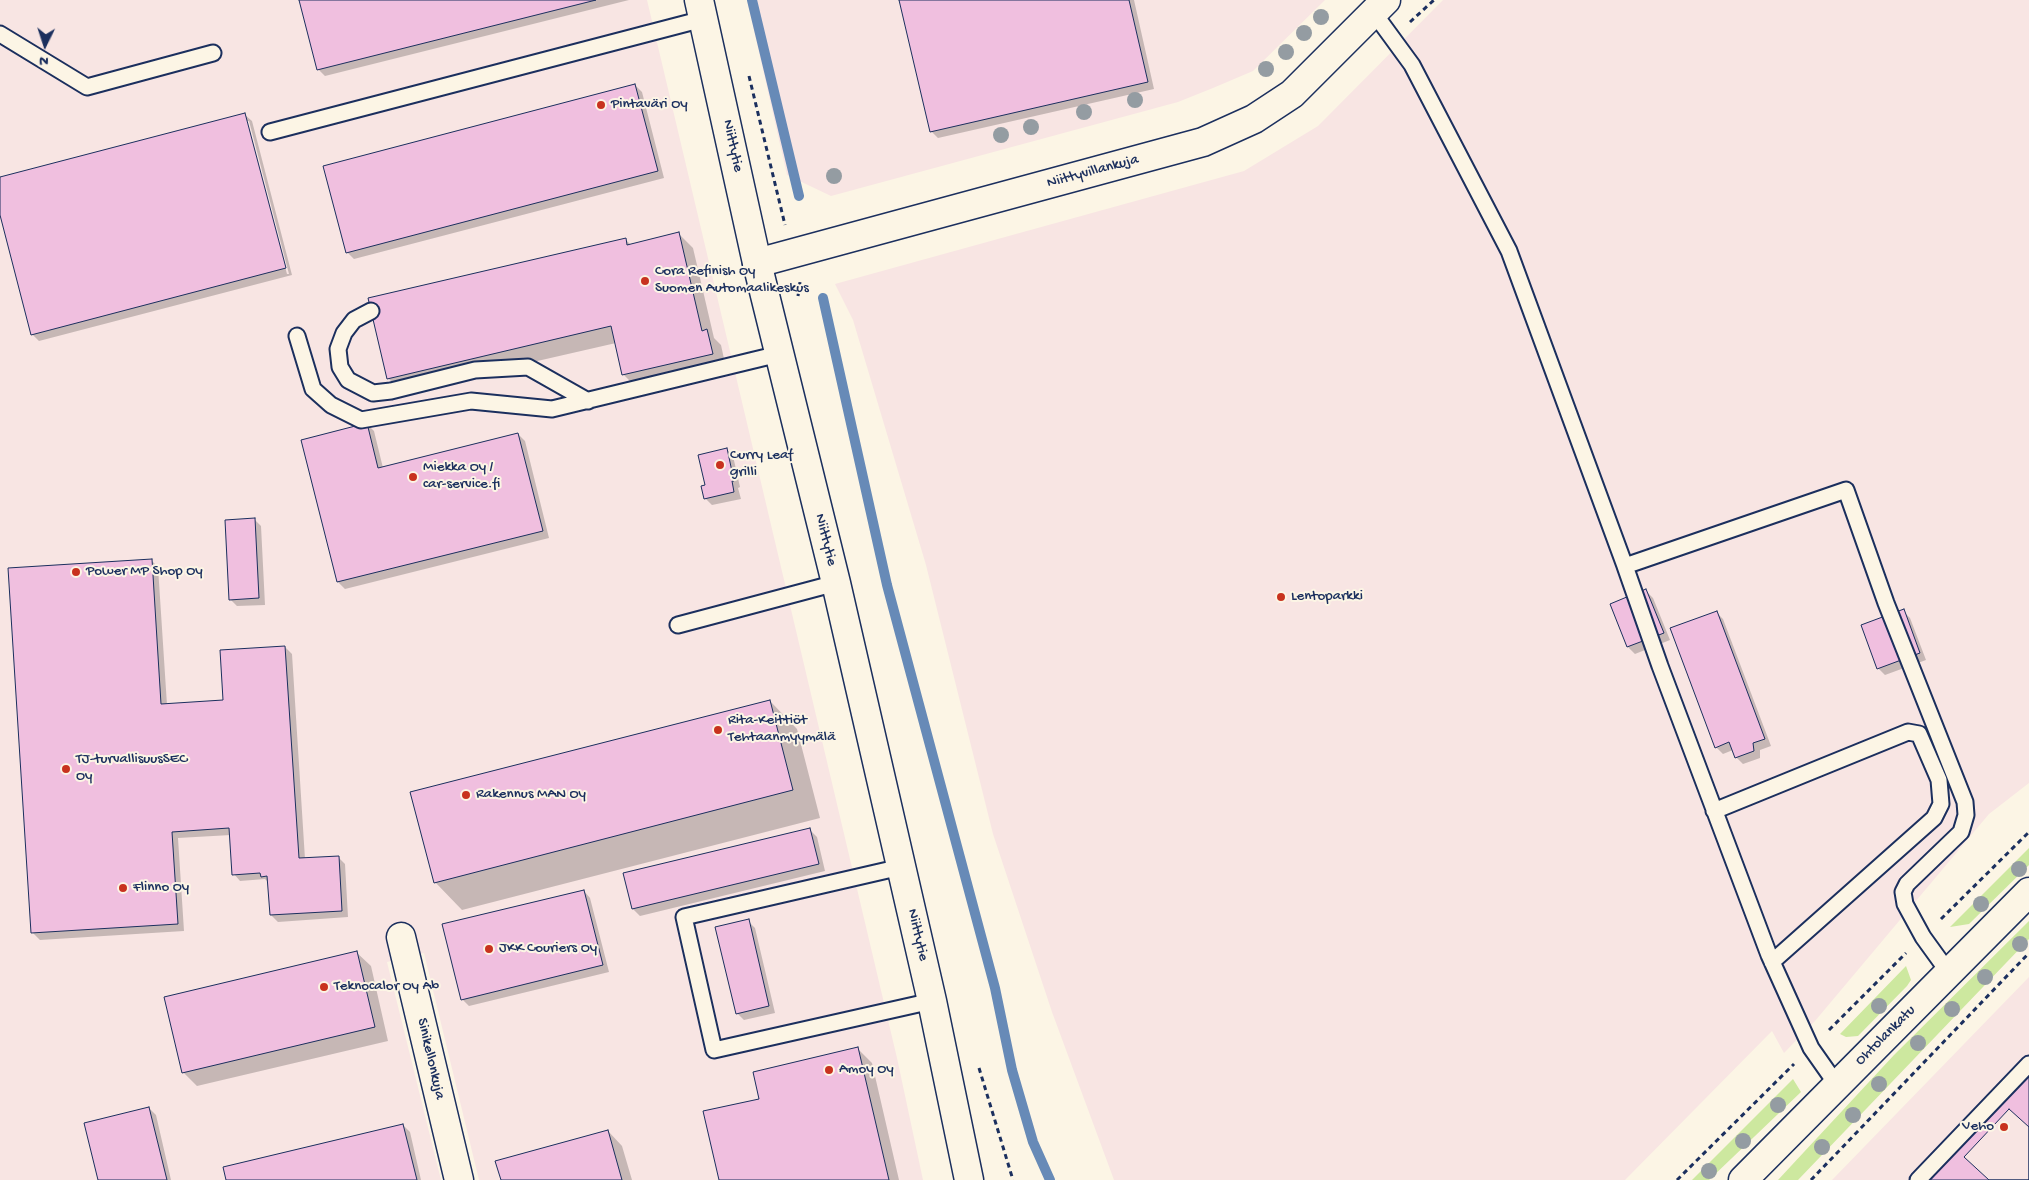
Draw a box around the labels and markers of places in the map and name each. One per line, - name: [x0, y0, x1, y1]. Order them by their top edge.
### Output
- place label: Pintaväri Oy: [611, 96, 688, 114]
- marker: Pintaväri Oy: [595, 99, 607, 111]
- place label: Cora Refinish Oy Suomen Automaalikeskus: [655, 263, 809, 298]
- marker: Cora Refinish Oy Suomen Automaalikeskus: [639, 275, 651, 287]
- place label: Curry Leaf grilli: [730, 447, 793, 482]
- place label: Miekka Oy / car-service.fi: [423, 459, 500, 494]
- marker: Curry Leaf grilli: [714, 459, 726, 471]
- marker: Miekka Oy / car-service.fi: [407, 471, 419, 483]
- place label: Power MP Shop Oy: [86, 563, 203, 581]
- marker: Power MP Shop Oy: [70, 566, 82, 578]
- place label: Lentoparkki: [1291, 588, 1363, 606]
- marker: Lentoparkki: [1275, 591, 1287, 603]
- place label: Rita-Keittiöt Tehtaanmyymälä: [728, 712, 835, 747]
- marker: Rita-Keittiöt Tehtaanmyymälä: [712, 724, 724, 736]
- place label: TJ-turvallisuusSEC Oy: [76, 751, 187, 786]
- marker: TJ-turvallisuusSEC Oy: [60, 763, 72, 775]
- place label: Rakennus MAN Oy: [476, 786, 586, 804]
- marker: Rakennus MAN Oy: [460, 789, 472, 801]
- place label: Flinno Oy: [133, 879, 189, 897]
- marker: Flinno Oy: [117, 882, 129, 894]
- place label: JKK Couriers Oy: [499, 940, 597, 958]
- marker: JKK Couriers Oy: [483, 943, 495, 955]
- place label: Teknocalor Oy Ab: [334, 978, 439, 996]
- marker: Teknocalor Oy Ab: [318, 981, 330, 993]
- place label: Amoy Oy: [839, 1061, 894, 1079]
- marker: Amoy Oy: [823, 1064, 835, 1076]
- place label: Veho: [1962, 1118, 1994, 1136]
- marker: Veho: [1998, 1121, 2010, 1133]

